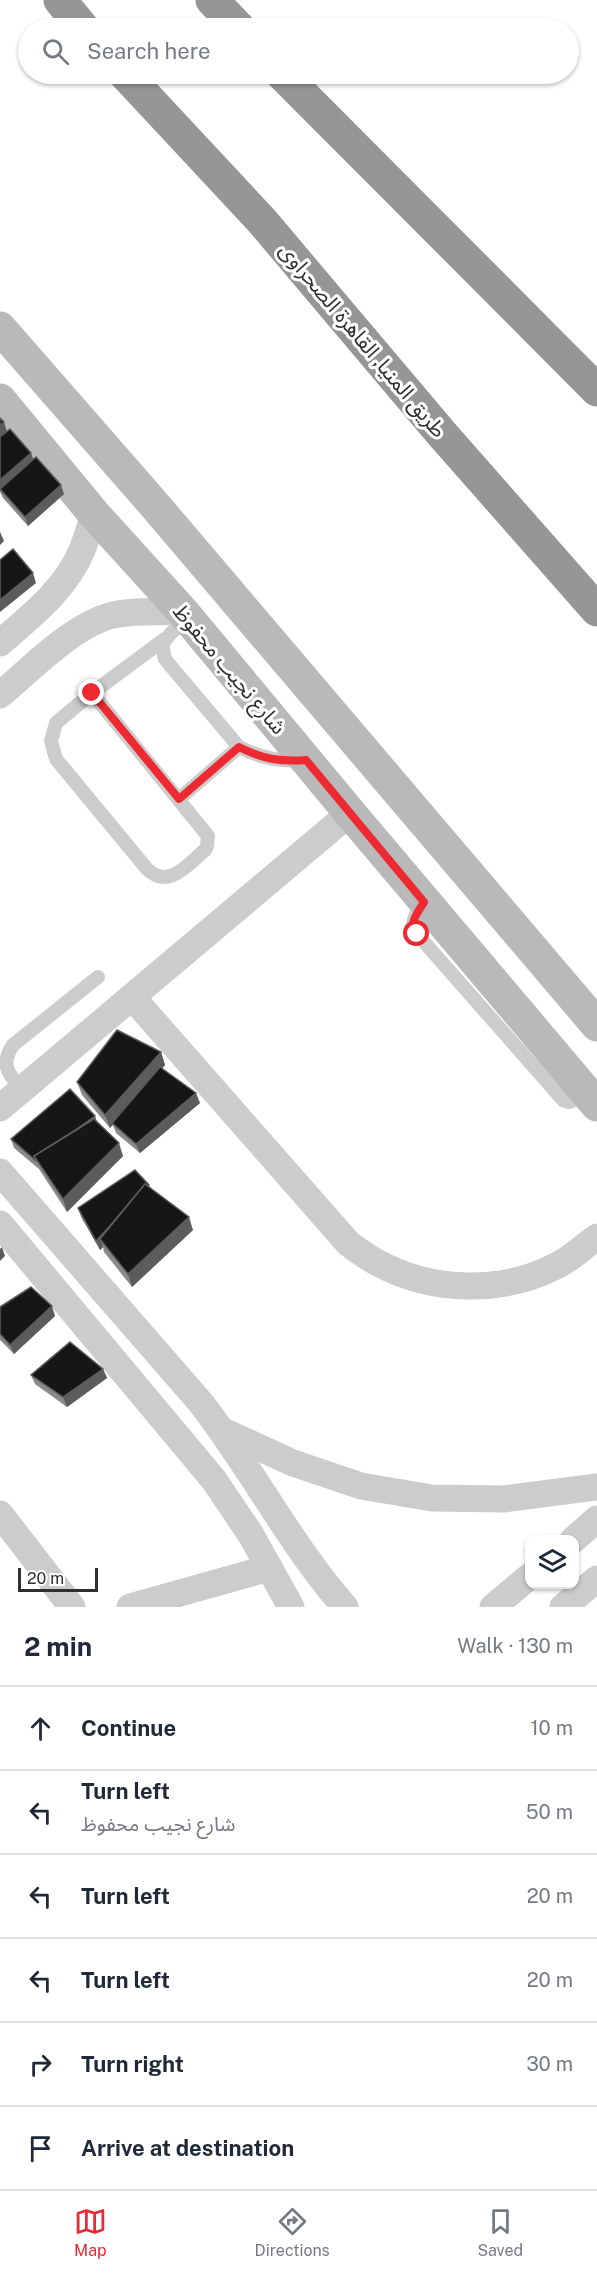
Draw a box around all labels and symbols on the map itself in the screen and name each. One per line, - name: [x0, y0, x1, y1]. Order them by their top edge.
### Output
- street label: طريق المنيا, القاهرة الصحراوى: [274, 238, 452, 443]
- street label: شارع نجيب محفوظ: [166, 599, 292, 741]
- route end: [78, 679, 104, 705]
- route start: [403, 920, 429, 946]
- scale bar: [18, 1565, 98, 1592]

